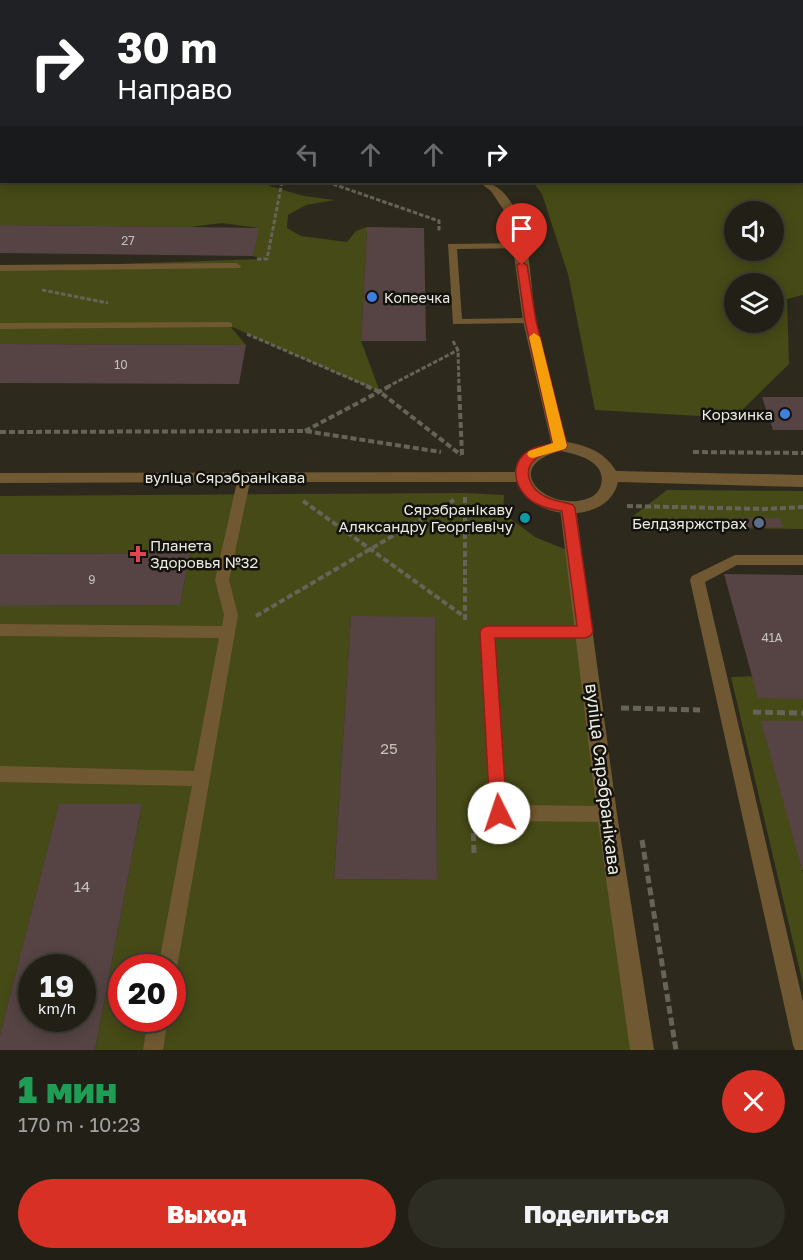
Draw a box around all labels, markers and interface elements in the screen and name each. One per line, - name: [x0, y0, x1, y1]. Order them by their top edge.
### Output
- text: 30 m: [117, 22, 217, 72]
- icon: right: [18, 24, 96, 102]
- text: Направо: [117, 73, 232, 105]
- icon: left: [291, 138, 324, 171]
- icon: ahead: [354, 138, 387, 171]
- icon: ahead: [417, 138, 450, 171]
- icon: right: [480, 138, 513, 171]
- map controls: [724, 201, 784, 333]
- button: sound: [724, 201, 784, 261]
- pin: [496, 203, 547, 265]
- icon: arrive: [505, 212, 538, 245]
- house number: 27: [121, 233, 135, 248]
- button: layers: [724, 273, 784, 333]
- place label: Копеечка: [384, 289, 450, 306]
- marker: Копеечка: [365, 290, 379, 304]
- house number: 10: [114, 357, 128, 372]
- place label: Корзинка: [701, 405, 773, 423]
- marker: Корзинка: [778, 407, 792, 421]
- street label: вуліца Сярэбранікава: [145, 468, 305, 486]
- place label: Сярэбранікаву Аляксандру Георгіевічу: [339, 500, 514, 535]
- marker: Сярэбранікаву Аляксандру Георгіевічу: [518, 511, 532, 525]
- place label: Белдзяржстрах: [632, 514, 747, 532]
- marker: Белдзяржстрах: [752, 516, 766, 530]
- place label: Планета Здоровья №32: [150, 536, 258, 571]
- marker: Планета Здоровья №32: [131, 547, 145, 561]
- house number: 9: [88, 572, 96, 587]
- house number: 41А: [761, 630, 783, 645]
- street label: вуліца Сярэбранікава: [581, 682, 627, 876]
- house number: 25: [380, 739, 398, 757]
- position arrow: [467, 781, 531, 845]
- house number: 14: [74, 877, 90, 895]
- speed limit sign: 20: [108, 954, 186, 1032]
- text: 19: [40, 968, 74, 1004]
- text: km/h: [38, 999, 76, 1017]
- text: 1 мин: [18, 1068, 117, 1111]
- button: close: [722, 1070, 785, 1133]
- text: 170 m · 10:23: [18, 1112, 141, 1136]
- button: Выход: [18, 1179, 396, 1248]
- button: Поделиться: [408, 1179, 785, 1248]

